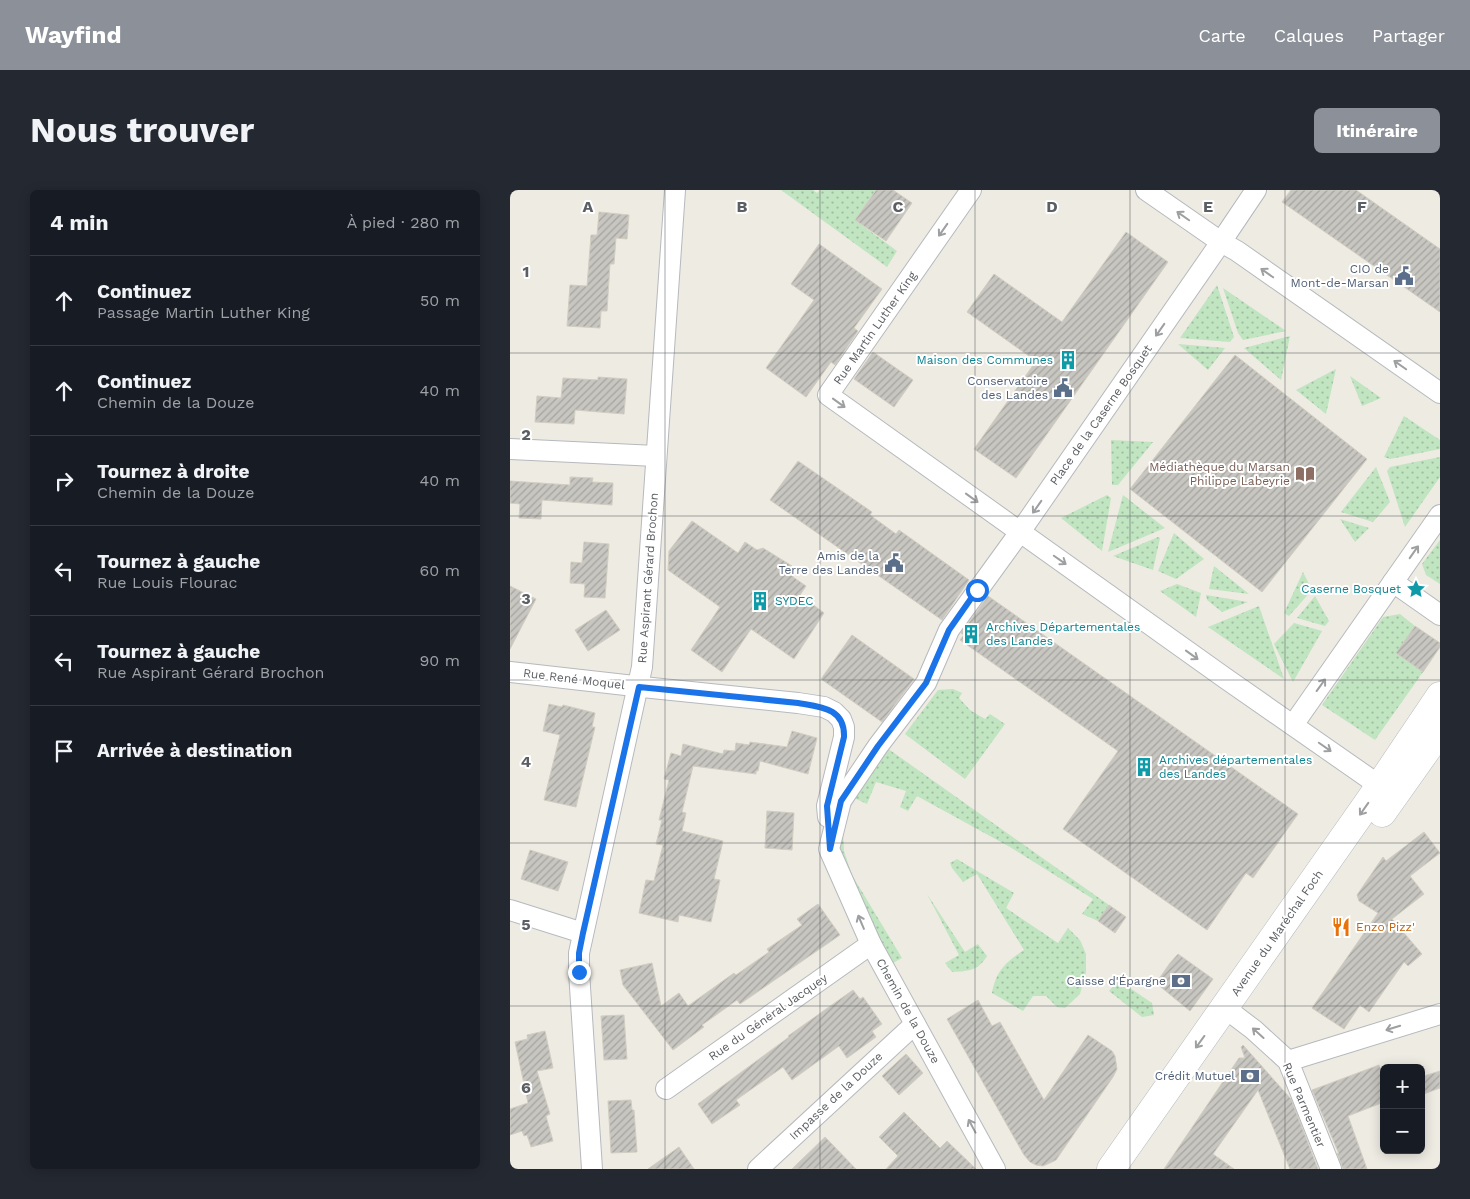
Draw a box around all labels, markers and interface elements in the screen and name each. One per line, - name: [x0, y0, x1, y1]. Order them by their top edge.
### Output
- text: Wayfind: [25, 21, 121, 49]
- text: Carte: [1198, 25, 1246, 46]
- text: Calques: [1274, 25, 1344, 46]
- text: Partager: [1372, 25, 1445, 46]
- button: Itinéraire: [1314, 108, 1440, 153]
- text: Nous trouver: [30, 109, 254, 151]
- text: A: [583, 197, 594, 216]
- text: B: [737, 197, 748, 216]
- text: C: [893, 197, 904, 216]
- text: D: [1046, 197, 1058, 216]
- text: E: [1203, 197, 1213, 216]
- text: F: [1357, 197, 1367, 216]
- text: 4 min: [50, 210, 108, 235]
- one-way arrow: [1177, 211, 1191, 221]
- text: À pied · 280 m: [347, 213, 460, 232]
- one-way arrow: [938, 223, 948, 237]
- text: 1: [523, 262, 529, 281]
- place label: CIO de Mont-de-Marsan: [1291, 262, 1389, 290]
- public building icon: CIO de Mont-de-Marsan: [1393, 265, 1415, 287]
- street label: Rue Martin Luther King: [831, 268, 920, 387]
- one-way arrow: [1260, 268, 1274, 278]
- text: Continuez: [97, 280, 191, 303]
- icon: ahead: [50, 287, 78, 315]
- text: 50 m: [420, 291, 460, 310]
- text: Passage Martin Luther King: [97, 303, 310, 322]
- one-way arrow: [1155, 323, 1165, 337]
- street label: Place de la Caserne Bosquet: [1047, 342, 1155, 488]
- building icon: Maison des Communes: [1057, 349, 1079, 371]
- place label: Maison des Communes: [917, 353, 1053, 367]
- one-way arrow: [1393, 360, 1407, 370]
- text: Continuez: [97, 370, 191, 393]
- place label: Conservatoire des Landes: [967, 374, 1048, 402]
- icon: ahead: [50, 377, 78, 405]
- public building icon: Conservatoire des Landes: [1052, 377, 1074, 399]
- text: 40 m: [420, 381, 460, 400]
- text: Chemin de la Douze: [97, 393, 254, 412]
- one-way arrow: [832, 398, 846, 408]
- text: 2: [521, 425, 531, 444]
- text: Tournez à droite: [97, 460, 249, 483]
- place label: Médiathèque du Marsan Philippe Labeyrie: [1149, 460, 1290, 488]
- library icon: Médiathèque du Marsan Philippe Labeyrie: [1294, 463, 1316, 485]
- icon: right: [50, 467, 78, 495]
- text: 40 m: [420, 471, 460, 490]
- text: Chemin de la Douze: [97, 483, 254, 502]
- street label: Rue Aspirant Gérard Brochon: [635, 492, 661, 664]
- one-way arrow: [964, 493, 978, 503]
- one-way arrow: [1032, 499, 1042, 513]
- one-way arrow: [1409, 545, 1419, 559]
- place label: Amis de la Terre des Landes: [778, 549, 879, 577]
- text: Tournez à gauche: [97, 550, 260, 573]
- public building icon: Amis de la Terre des Landes: [883, 552, 905, 574]
- one-way arrow: [1052, 555, 1066, 565]
- icon: left: [50, 557, 78, 585]
- text: 60 m: [420, 561, 460, 580]
- text: Rue Louis Flourac: [97, 573, 237, 592]
- place icon: Caserne Bosquet: [1405, 578, 1427, 600]
- route start: [966, 579, 989, 602]
- place label: Caserne Bosquet: [1301, 582, 1401, 596]
- text: 3: [521, 589, 531, 608]
- building icon: SYDEC: [749, 590, 771, 612]
- place label: SYDEC: [775, 594, 813, 608]
- place label: Archives Départementales des Landes: [986, 620, 1140, 648]
- building icon: Archives Départementales des Landes: [960, 623, 982, 645]
- text: Tournez à gauche: [97, 640, 260, 663]
- icon: left: [50, 647, 78, 675]
- one-way arrow: [1185, 649, 1198, 660]
- text: 90 m: [419, 651, 460, 670]
- text: Rue Aspirant Gérard Brochon: [97, 663, 325, 682]
- street label: Rue René Moquel: [522, 666, 626, 692]
- one-way arrow: [1316, 678, 1326, 692]
- icon: arrive: [50, 737, 78, 765]
- text: Arrivée à destination: [97, 739, 292, 762]
- one-way arrow: [1318, 742, 1332, 752]
- text: 4: [521, 752, 531, 771]
- place label: Archives départementales des Landes: [1159, 753, 1312, 781]
- building icon: Archives départementales des Landes: [1133, 756, 1155, 778]
- one-way arrow: [1359, 802, 1369, 816]
- street label: Avenue du Maréchal Foch: [1228, 867, 1326, 999]
- text: 5: [521, 915, 531, 934]
- one-way arrow: [856, 915, 866, 930]
- restaurant icon: Enzo Pizz': [1330, 916, 1352, 938]
- place label: Enzo Pizz': [1356, 920, 1415, 934]
- street label: Chemin de la Douze: [873, 956, 943, 1066]
- route end: [568, 961, 591, 984]
- street label: Rue du Général Jacquey: [706, 970, 831, 1063]
- bank icon: Caisse d'Épargne: [1170, 970, 1192, 992]
- place label: Caisse d'Épargne: [1066, 974, 1166, 988]
- one-way arrow: [1386, 1024, 1402, 1034]
- one-way arrow: [1251, 1027, 1264, 1039]
- one-way arrow: [1195, 1035, 1205, 1049]
- street label: Impasse de la Douze: [787, 1049, 886, 1143]
- street label: Rue Parmentier: [1280, 1060, 1328, 1150]
- map controls: [1380, 1064, 1425, 1154]
- button: +: [1380, 1064, 1425, 1109]
- bank icon: Crédit Mutuel: [1239, 1065, 1261, 1087]
- place label: Crédit Mutuel: [1155, 1069, 1235, 1083]
- text: 6: [521, 1078, 531, 1097]
- button: −: [1380, 1109, 1425, 1154]
- one-way arrow: [967, 1119, 976, 1134]

